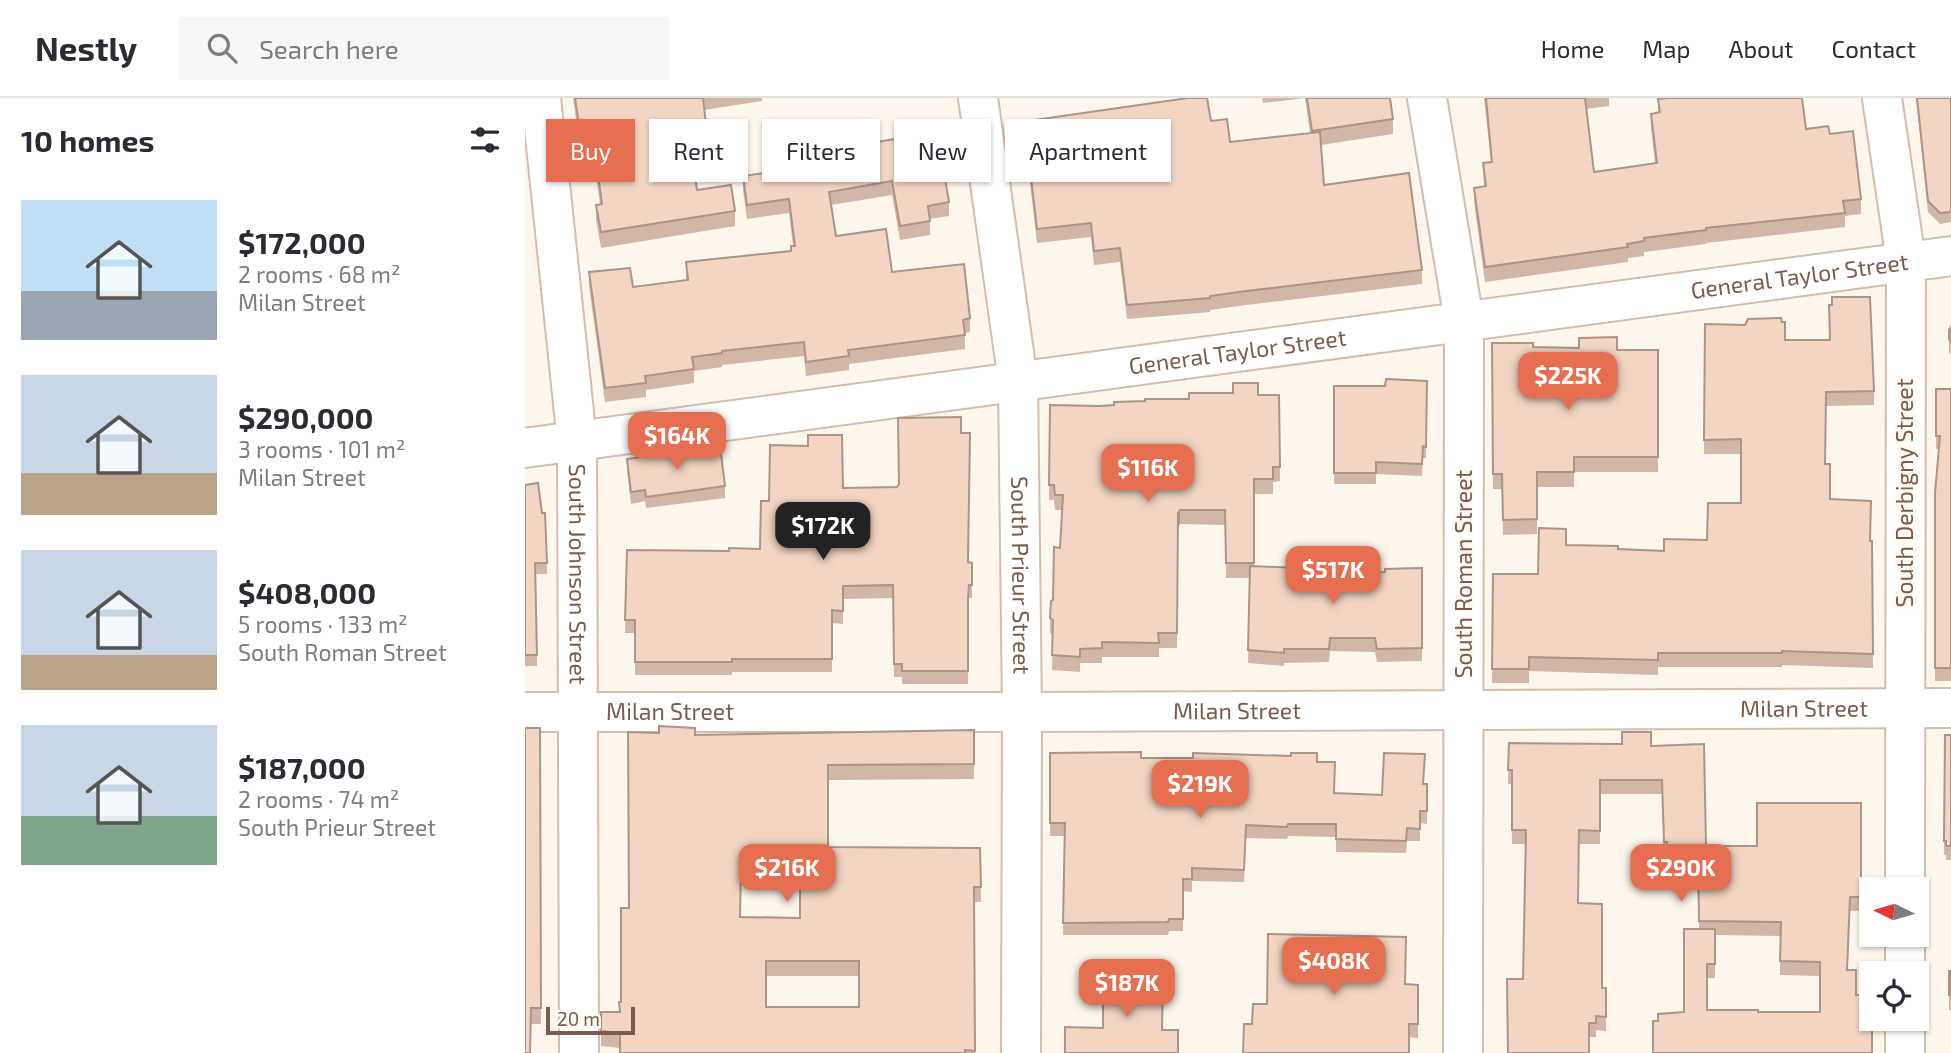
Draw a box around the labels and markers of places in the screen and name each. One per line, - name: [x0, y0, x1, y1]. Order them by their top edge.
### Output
- pin: $225K: [1519, 352, 1617, 412]
- pin: $164K: [628, 412, 726, 472]
- pin: $116K: [1099, 444, 1197, 504]
- pin: $172K: [774, 503, 872, 562]
- pin: $517K: [1284, 546, 1382, 606]
- pin: $219K: [1151, 760, 1249, 820]
- pin: $216K: [738, 844, 836, 904]
- pin: $290K: [1632, 844, 1730, 904]
- pin: $408K: [1285, 937, 1383, 997]
- pin: $187K: [1078, 960, 1176, 1019]

